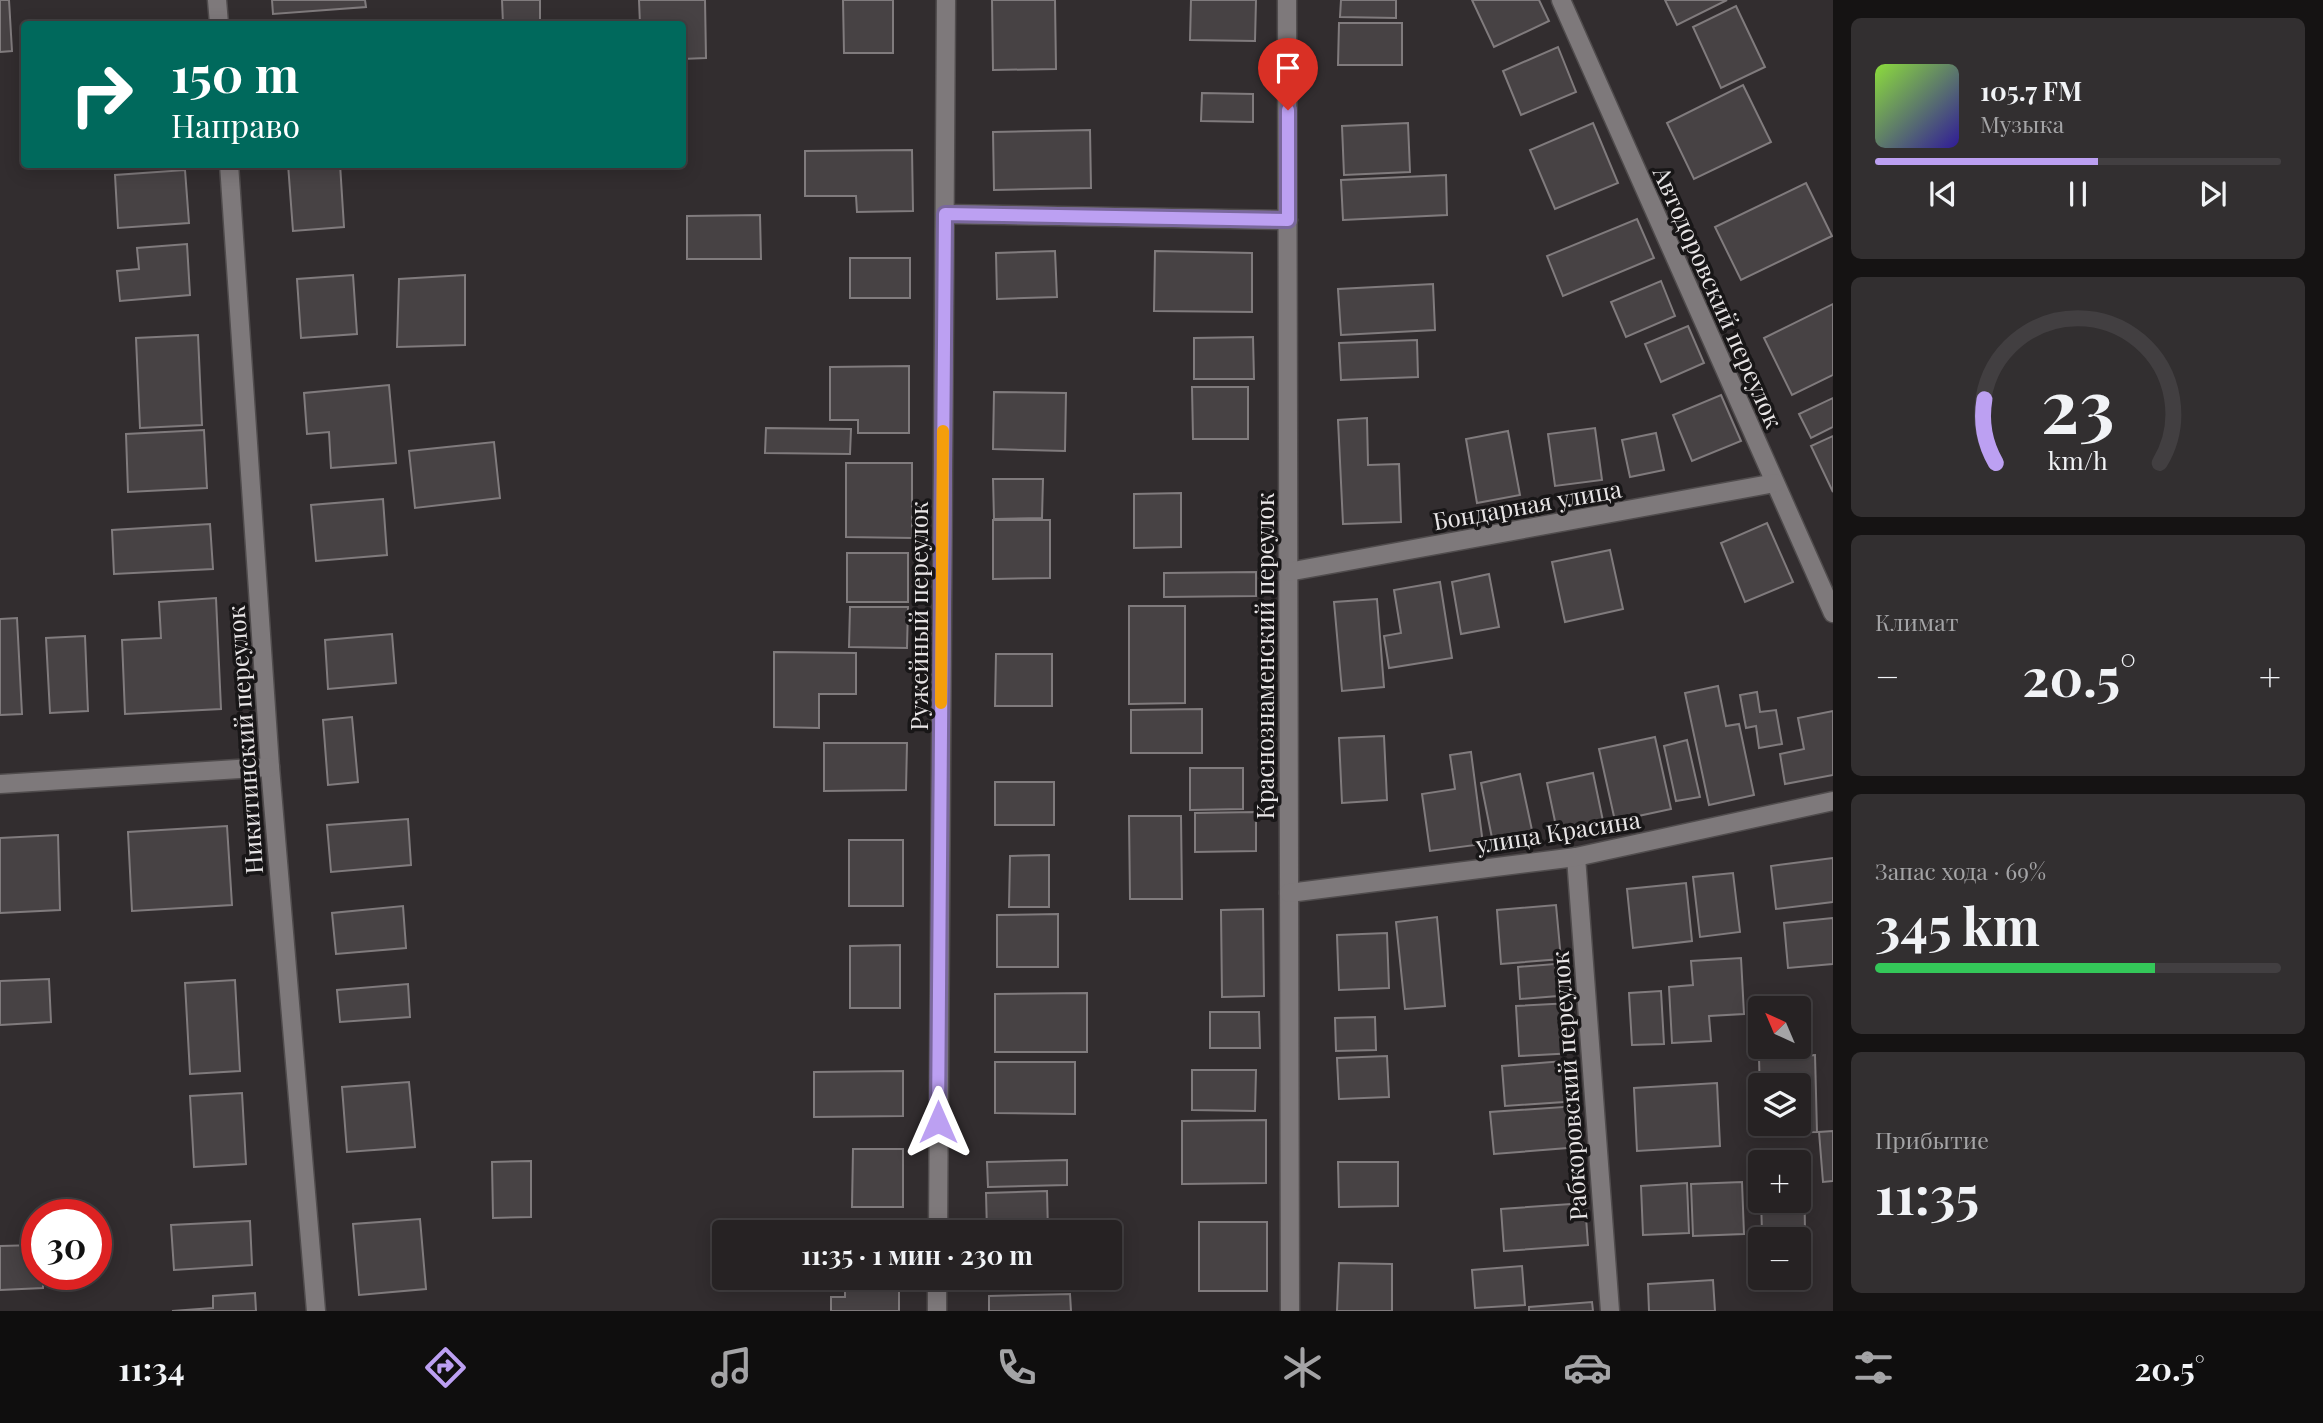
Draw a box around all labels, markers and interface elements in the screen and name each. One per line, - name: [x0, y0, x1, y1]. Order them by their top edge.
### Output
- pin: [1258, 38, 1318, 110]
- text: 150 m: [171, 40, 299, 105]
- icon: right: [56, 49, 147, 140]
- icon: arrive: [1269, 49, 1307, 87]
- text: 105.7 FM: [1980, 73, 2082, 108]
- text: Направо: [171, 103, 300, 146]
- text: Музыка: [1980, 108, 2064, 139]
- street label: Автодоровский переулок: [1646, 160, 1791, 433]
- icon: previous: [1924, 175, 1962, 213]
- icon: pause: [2059, 175, 2097, 213]
- icon: next: [2194, 175, 2232, 213]
- text: 23: [2041, 354, 2115, 451]
- text: km/h: [2048, 443, 2108, 476]
- street label: Бондарная улица: [1430, 472, 1624, 536]
- street label: Краснознаменский переулок: [1248, 492, 1280, 819]
- street label: Ружейный переулок: [902, 501, 934, 731]
- street label: Никитинский переулок: [219, 604, 269, 875]
- text: Климат: [1875, 606, 1958, 637]
- text: 20.5°: [2022, 641, 2136, 710]
- text: −: [1875, 650, 1900, 701]
- text: +: [2259, 650, 2281, 701]
- street label: улица Красина: [1472, 802, 1643, 860]
- text: Запас хода · 69%: [1875, 855, 2046, 886]
- text: 345 km: [1875, 890, 2040, 959]
- street label: Рабкоровский переулок: [1543, 950, 1593, 1222]
- north arrow: [1748, 996, 1811, 1059]
- map controls: [1748, 996, 1811, 1290]
- button: layers: [1748, 1073, 1811, 1136]
- position arrow: [901, 1085, 975, 1159]
- text: Прибытие: [1875, 1124, 1989, 1155]
- button: +: [1748, 1150, 1811, 1213]
- text: 11:35: [1875, 1159, 1979, 1228]
- speed limit sign: 30: [21, 1199, 112, 1290]
- button: −: [1748, 1227, 1811, 1290]
- text: 11:35 · 1 мин · 230 m: [801, 1237, 1033, 1272]
- icon: directions: [421, 1343, 470, 1392]
- icon: music: [707, 1343, 756, 1392]
- icon: phone: [992, 1343, 1041, 1392]
- icon: climate: [1278, 1343, 1327, 1392]
- icon: car: [1563, 1343, 1612, 1392]
- icon: filters: [1849, 1343, 1898, 1392]
- text: 11:34: [118, 1346, 185, 1389]
- text: 20.5°: [2135, 1346, 2205, 1389]

